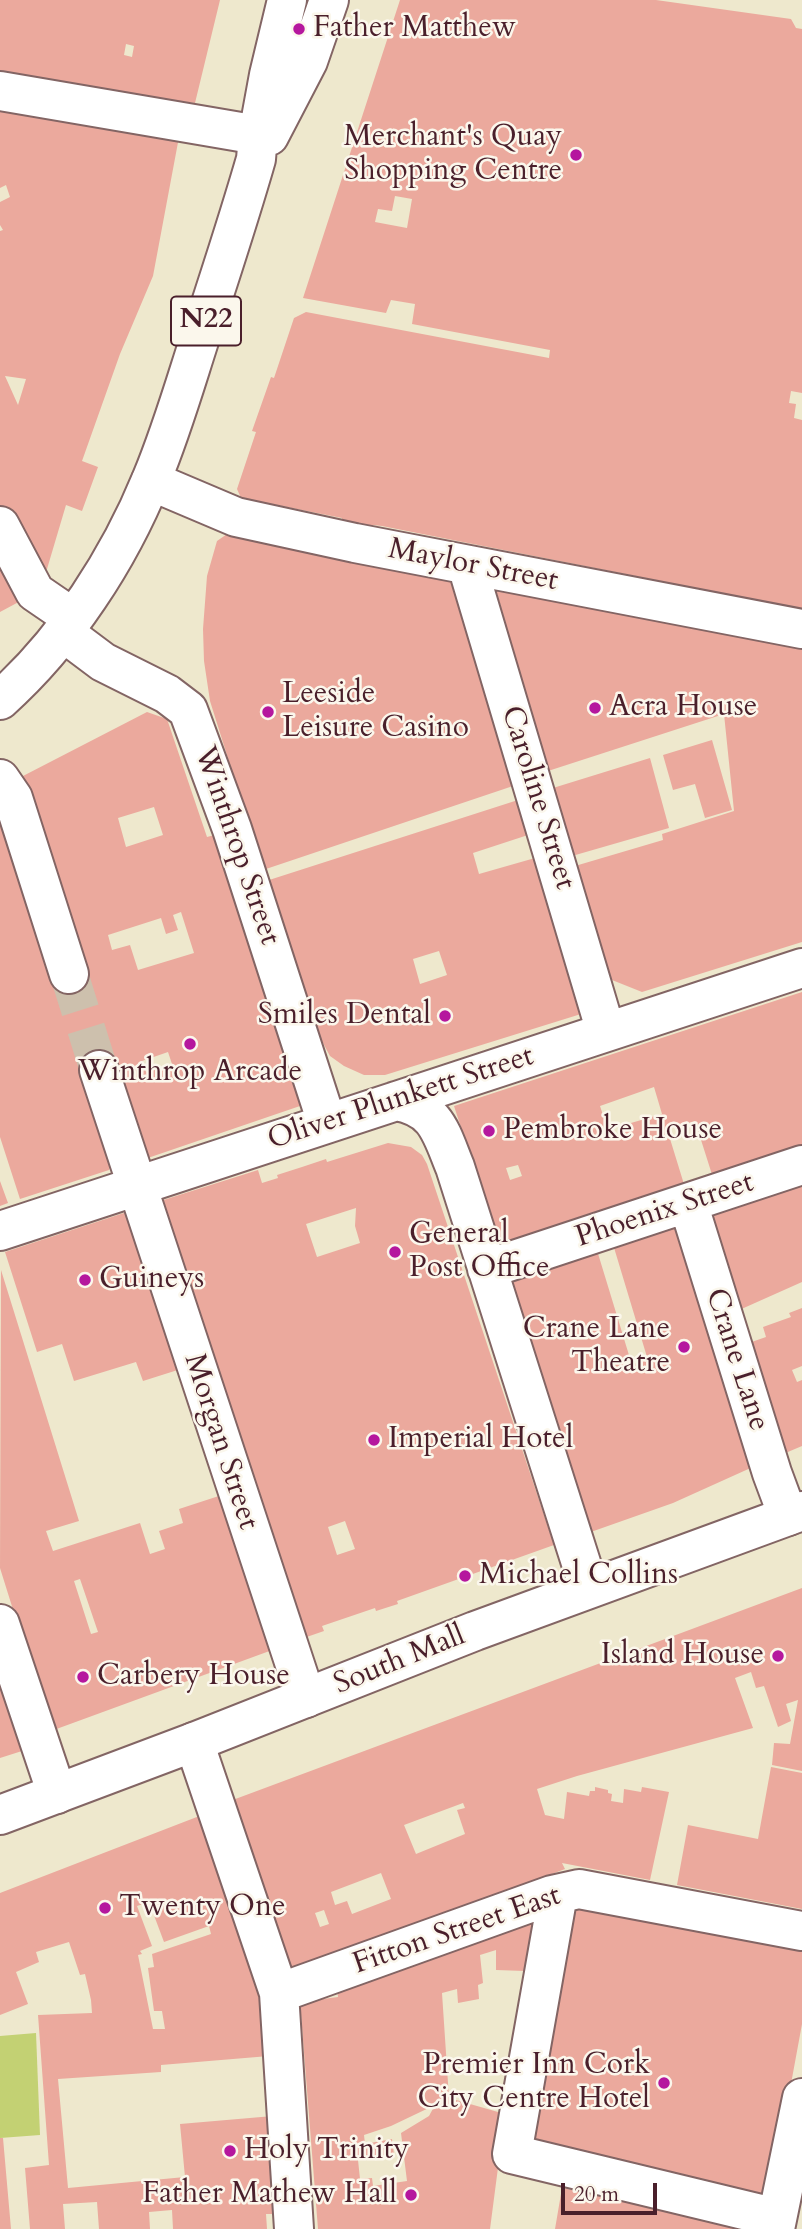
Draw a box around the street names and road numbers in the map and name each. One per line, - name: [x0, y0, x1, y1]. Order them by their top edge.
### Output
- road number: N22: [171, 296, 241, 346]
- street label: Maylor Street: [385, 532, 561, 600]
- street label: Caroline Street: [492, 702, 582, 894]
- street label: Winthrop Street: [185, 742, 287, 950]
- street label: Oliver Plunkett Street: [263, 1039, 539, 1159]
- street label: Phoenix Street: [572, 1165, 758, 1257]
- street label: Crane Lane: [696, 1284, 776, 1436]
- street label: Morgan Street: [175, 1350, 265, 1534]
- street label: South Mall: [329, 1618, 471, 1704]
- street label: Fitton Street East: [349, 1879, 565, 1983]

